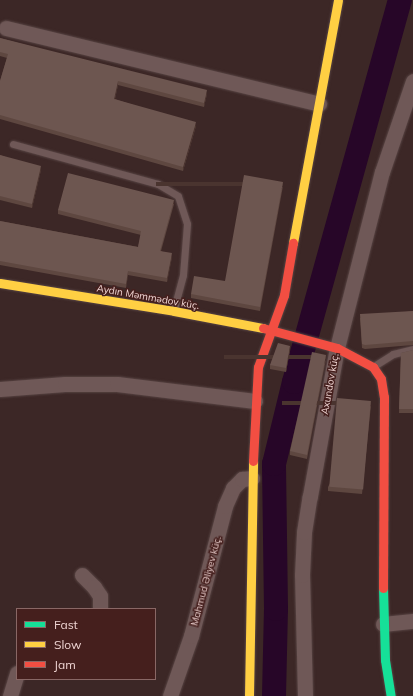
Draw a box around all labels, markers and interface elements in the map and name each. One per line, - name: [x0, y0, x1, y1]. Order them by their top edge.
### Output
- street label: Aydın Məmmədov küç.: [96, 282, 200, 312]
- street label: Axundov küç.: [319, 352, 341, 416]
- street label: Mahmud Əliyev küç.: [188, 535, 224, 627]
- legend: [16, 608, 156, 680]
- text: Fast: [54, 617, 78, 632]
- text: Slow: [54, 637, 82, 652]
- text: Jam: [54, 657, 76, 672]

